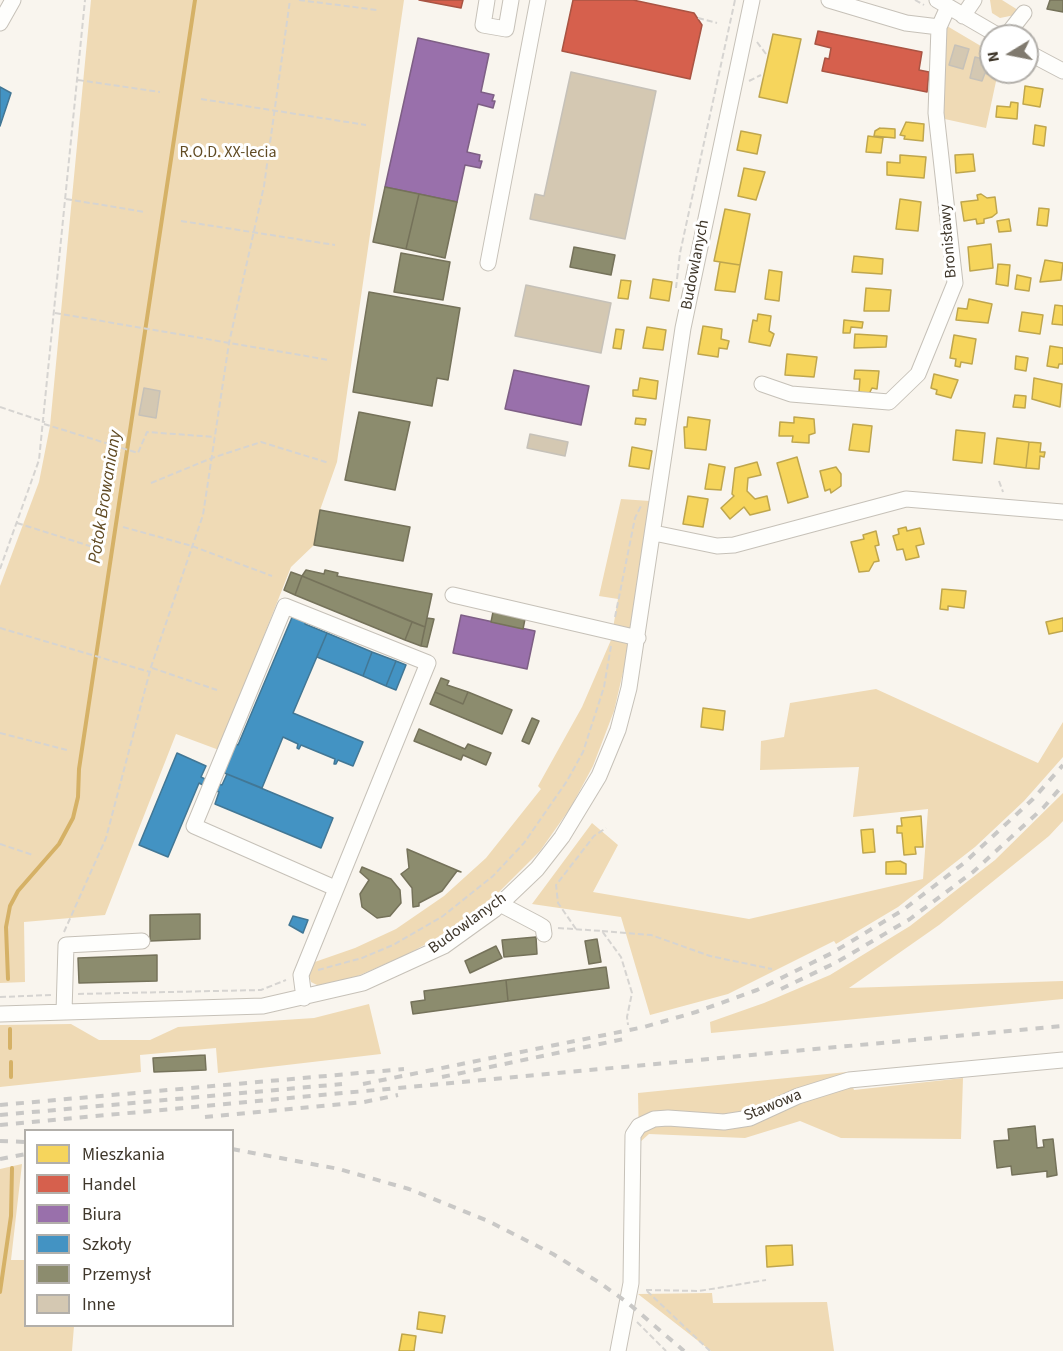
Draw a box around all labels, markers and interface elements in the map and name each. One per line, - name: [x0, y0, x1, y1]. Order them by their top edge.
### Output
- north arrow: [979, 24, 1039, 84]
- text: N: [981, 50, 1005, 64]
- park label: R.O.D. XX-lecia: [180, 143, 276, 163]
- street label: Bronisławy: [936, 203, 962, 279]
- street label: Budowlanych: [678, 218, 714, 312]
- water label: Potok Browaniany: [85, 429, 127, 565]
- street label: Budowlanych: [425, 889, 511, 959]
- street label: Stawowa: [741, 1086, 805, 1126]
- legend: [24, 1129, 234, 1327]
- text: Mieszkania: [82, 1142, 165, 1167]
- text: Handel: [82, 1172, 136, 1197]
- text: Biura: [82, 1202, 122, 1227]
- text: Szkoły: [82, 1232, 131, 1257]
- text: Przemysł: [82, 1262, 151, 1287]
- text: Inne: [82, 1292, 115, 1317]

